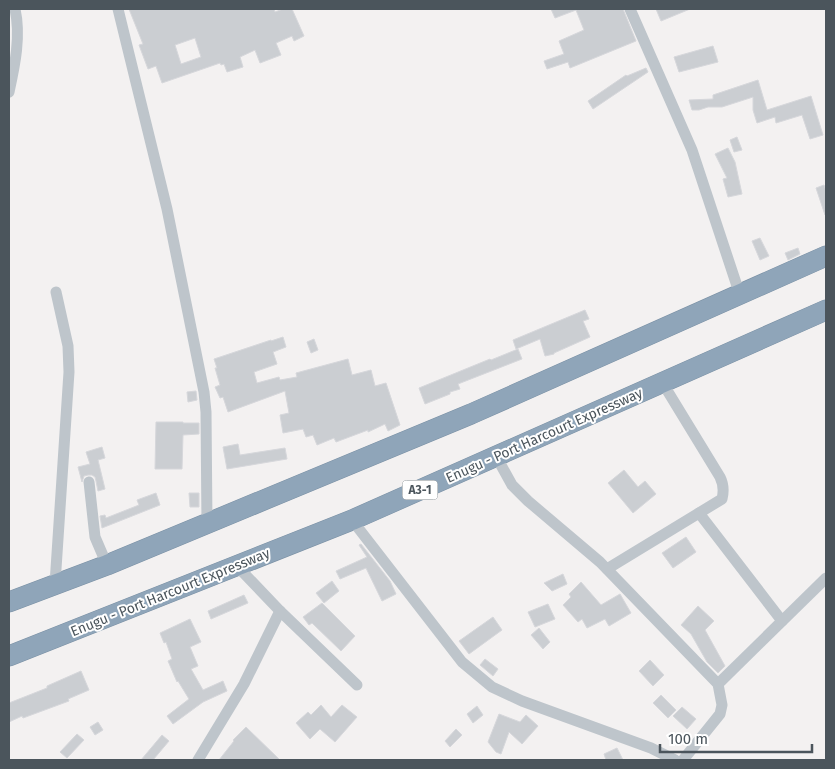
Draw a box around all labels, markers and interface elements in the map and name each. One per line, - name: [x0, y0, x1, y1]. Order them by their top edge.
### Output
- street label: Enugu - Port Harcourt Expressway: [443, 384, 645, 487]
- road number: A3-1: [402, 480, 438, 500]
- street label: Enugu - Port Harcourt Expressway: [68, 545, 272, 640]
- scale bar: [660, 722, 812, 754]
- text: 100 m: [668, 730, 708, 748]

